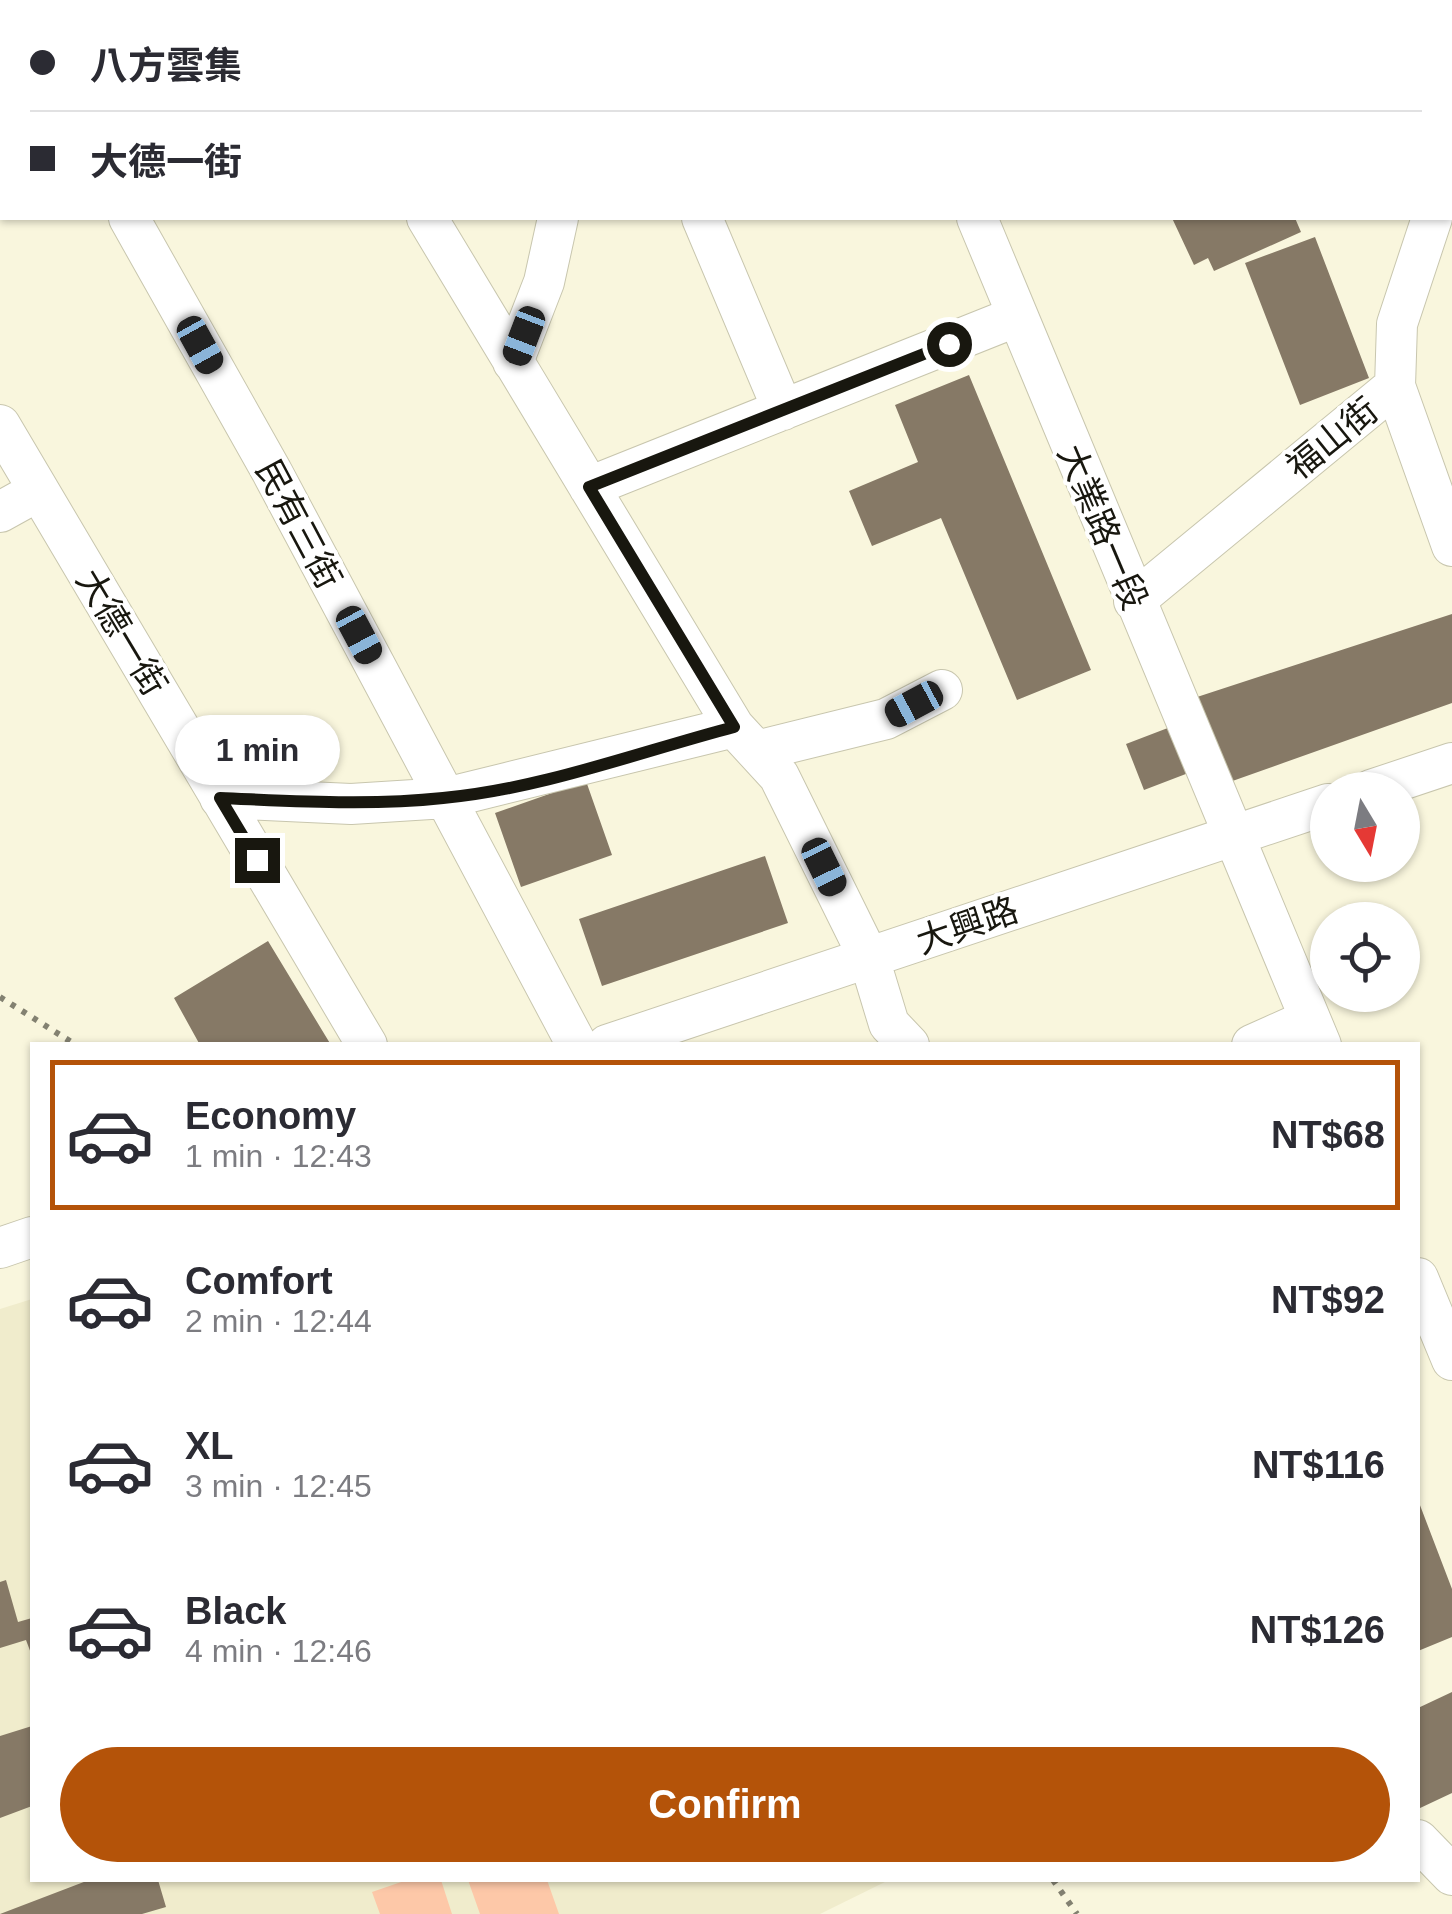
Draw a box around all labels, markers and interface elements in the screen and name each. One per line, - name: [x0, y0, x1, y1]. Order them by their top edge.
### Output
- text: 八方雲集: [90, 45, 242, 87]
- text: 大德一街: [90, 141, 242, 183]
- car: [499, 303, 549, 369]
- car: [172, 311, 228, 379]
- route start: [927, 322, 972, 367]
- street label: 福山街: [1279, 390, 1385, 486]
- street label: 大業路一段: [1051, 439, 1155, 615]
- street label: 民有三街: [249, 453, 349, 595]
- street label: 大德一街: [69, 562, 175, 702]
- car: [332, 601, 386, 669]
- car: [880, 677, 948, 731]
- callout: 1 min: [174, 715, 340, 785]
- text: 1 min: [216, 732, 299, 768]
- north arrow: [1310, 772, 1420, 882]
- map controls: [1310, 772, 1420, 1012]
- car: [797, 833, 851, 901]
- route end: [235, 838, 280, 883]
- street label: 大興路: [911, 889, 1023, 961]
- button: locate: [1310, 902, 1420, 1012]
- icon: car: [65, 1090, 155, 1180]
- text: Economy: [185, 1095, 356, 1137]
- text: NT$68: [1271, 1114, 1385, 1156]
- text: 1 min · 12:43: [185, 1138, 372, 1174]
- icon: car: [65, 1255, 155, 1345]
- text: Comfort: [185, 1260, 333, 1302]
- text: NT$92: [1271, 1279, 1385, 1321]
- text: 2 min · 12:44: [185, 1303, 372, 1339]
- icon: car: [65, 1420, 155, 1510]
- text: XL: [185, 1425, 234, 1467]
- text: NT$116: [1252, 1444, 1385, 1486]
- text: 3 min · 12:45: [185, 1468, 372, 1504]
- icon: car: [65, 1585, 155, 1675]
- text: Black: [185, 1590, 286, 1632]
- text: NT$126: [1250, 1609, 1385, 1651]
- text: 4 min · 12:46: [185, 1633, 372, 1669]
- button: Confirm: [60, 1747, 1390, 1862]

